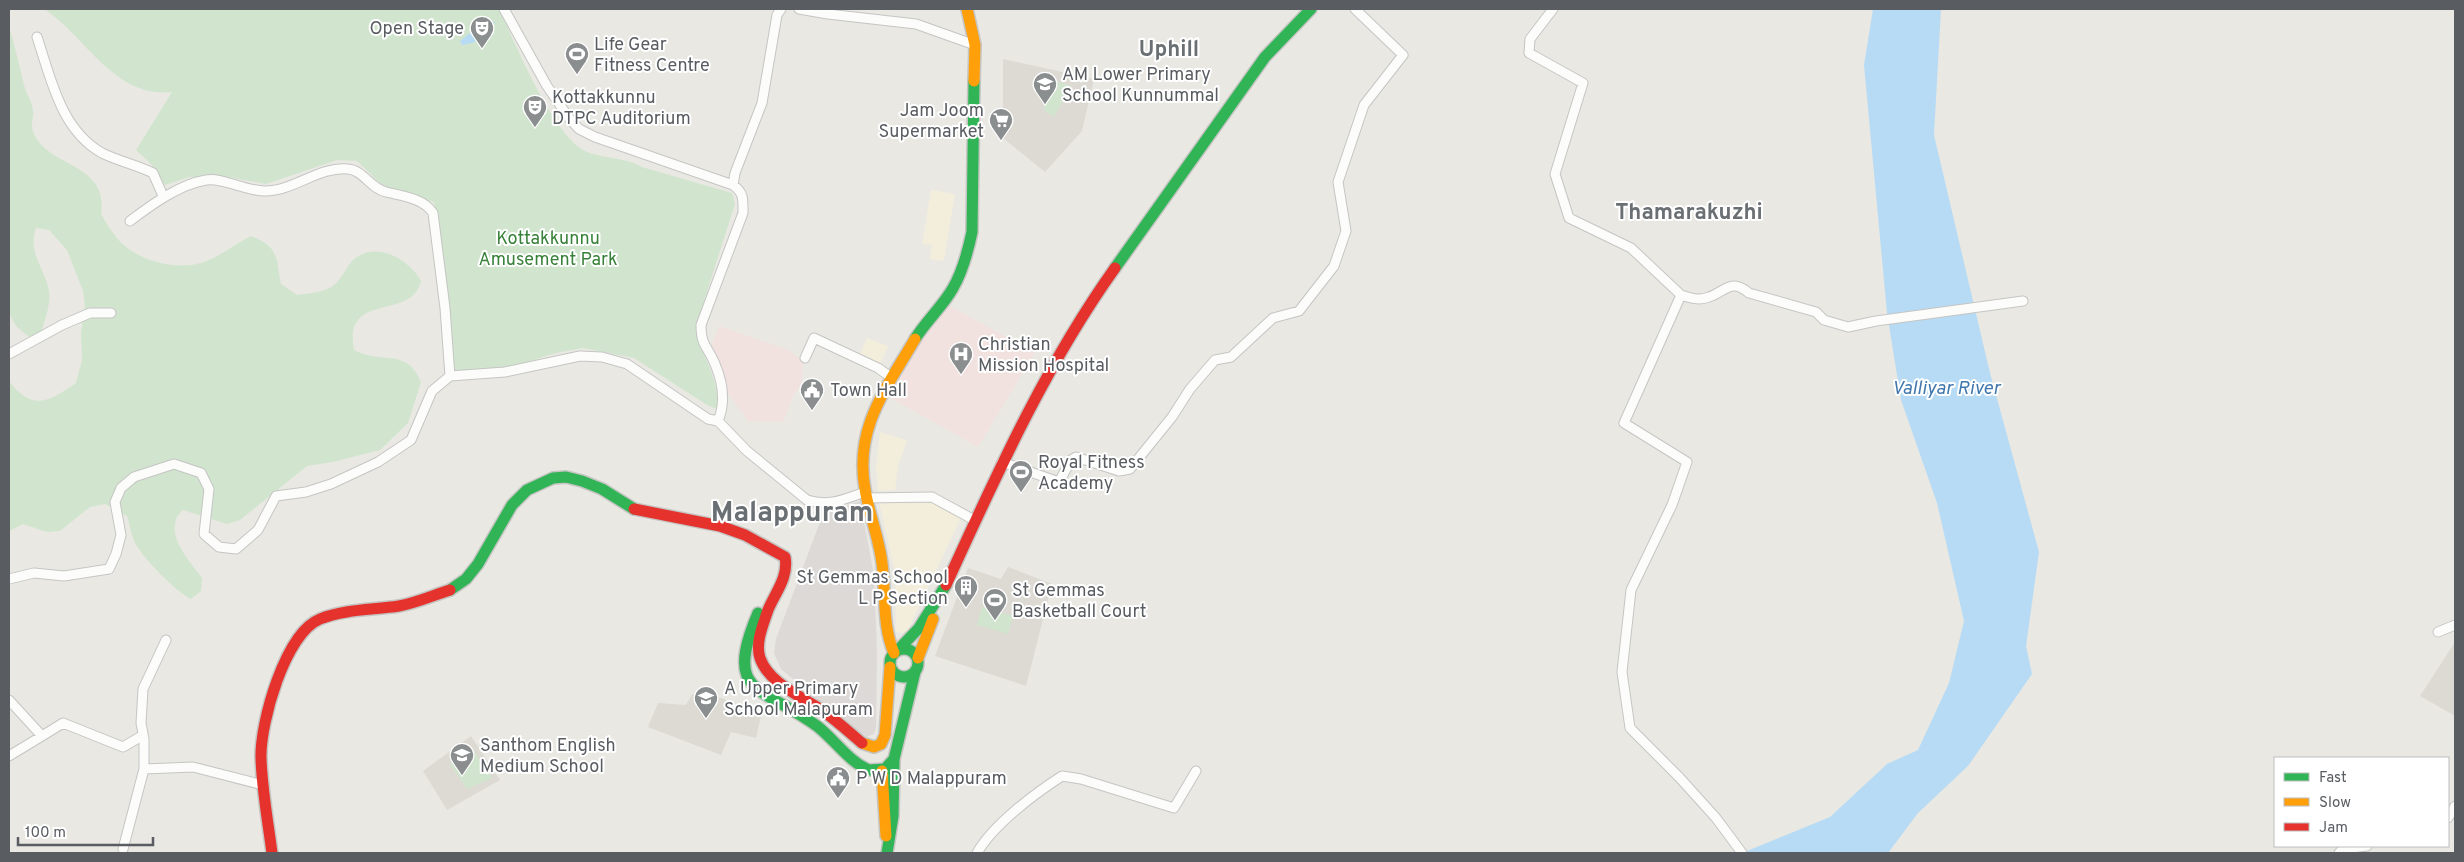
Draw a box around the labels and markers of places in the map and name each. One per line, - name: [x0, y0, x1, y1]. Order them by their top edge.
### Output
- theatre icon: Open Stage: [469, 15, 495, 49]
- place label: Open Stage: [369, 18, 464, 41]
- place label: Life Gear Fitness Centre: [594, 34, 710, 78]
- sports icon: Life Gear Fitness Centre: [564, 41, 590, 75]
- place label: AM Lower Primary School Kunnummal: [1062, 64, 1219, 108]
- school or university icon: AM Lower Primary School Kunnummal: [1032, 71, 1058, 105]
- place label: Kottakkunnu DTPC Auditorium: [552, 87, 691, 131]
- theatre icon: Kottakkunnu DTPC Auditorium: [522, 94, 548, 128]
- place label: Jam Joom Supermarket: [878, 100, 984, 144]
- supermarket icon: Jam Joom Supermarket: [988, 107, 1014, 141]
- place label: Christian Mission Hospital: [978, 334, 1109, 378]
- hospital icon: Christian Mission Hospital: [948, 341, 974, 375]
- public building icon: Town Hall: [799, 377, 825, 411]
- place label: Town Hall: [830, 380, 907, 403]
- place label: Royal Fitness Academy: [1038, 452, 1145, 496]
- sports icon: Royal Fitness Academy: [1008, 459, 1034, 493]
- place label: St Gemmas School L P Section: [796, 567, 948, 611]
- building icon: St Gemmas School L P Section: [953, 574, 979, 608]
- place label: St Gemmas Basketball Court: [1012, 580, 1146, 624]
- sports icon: St Gemmas Basketball Court: [982, 587, 1008, 621]
- place label: A Upper Primary School Malapuram: [724, 678, 873, 722]
- school or university icon: A Upper Primary School Malapuram: [693, 685, 719, 719]
- place label: Santhom English Medium School: [480, 735, 616, 779]
- school or university icon: Santhom English Medium School: [449, 742, 475, 776]
- public building icon: P W D Malappuram: [825, 765, 851, 799]
- place label: P W D Malappuram: [856, 768, 1007, 791]

